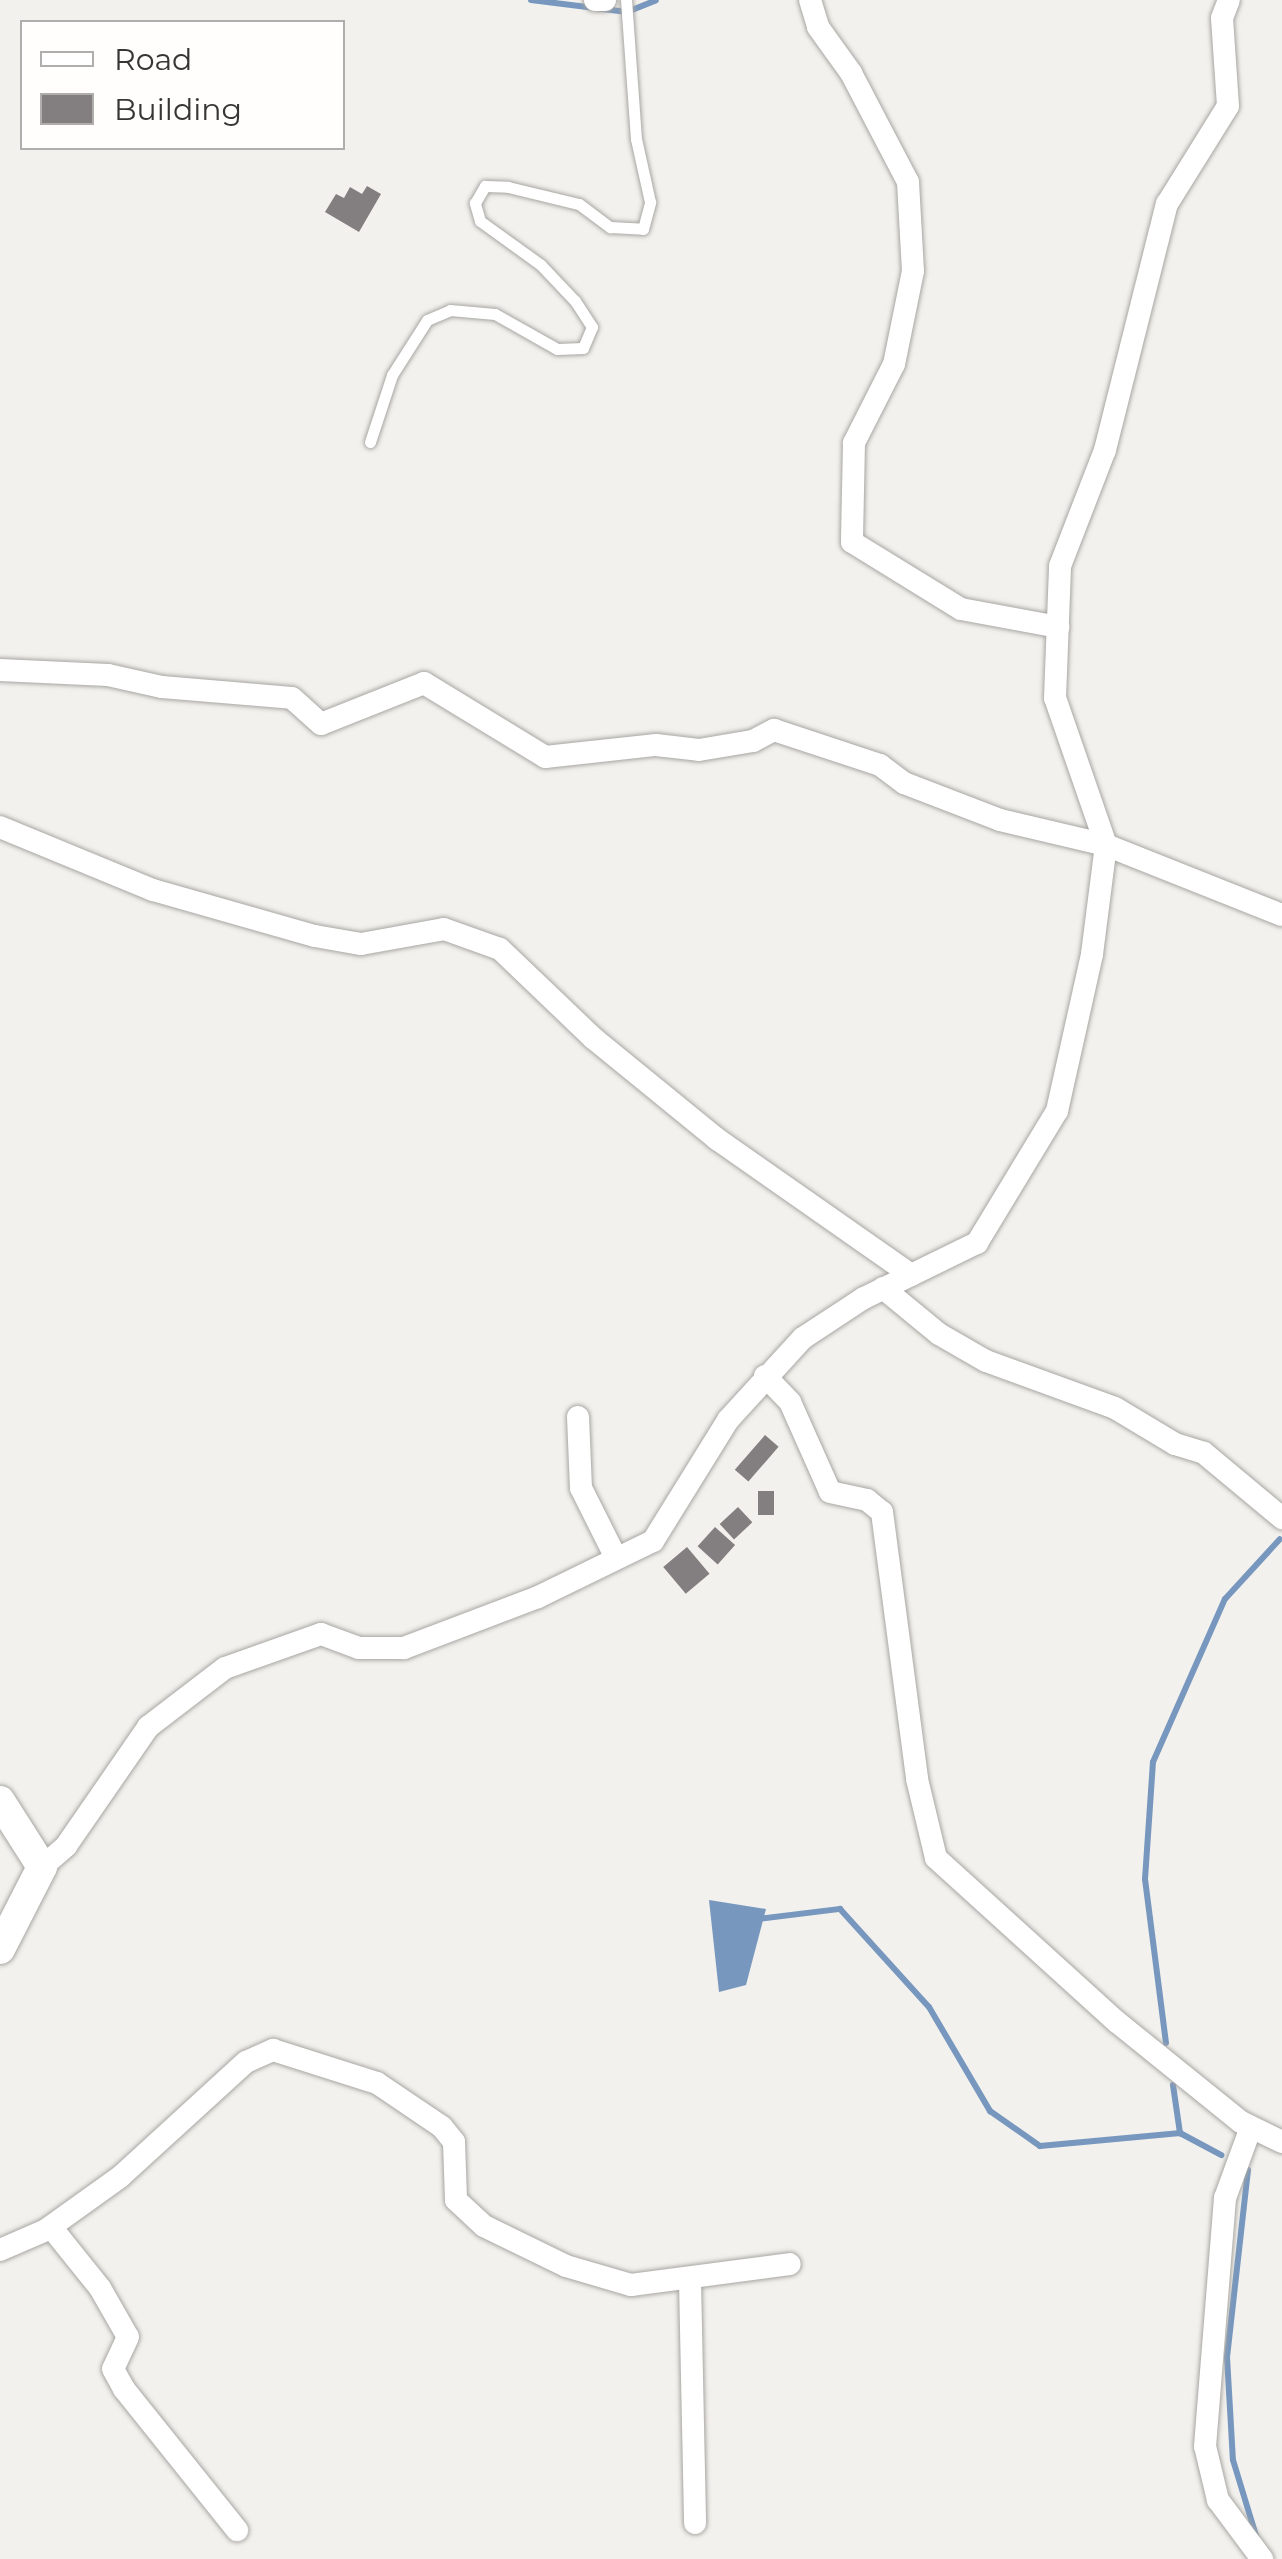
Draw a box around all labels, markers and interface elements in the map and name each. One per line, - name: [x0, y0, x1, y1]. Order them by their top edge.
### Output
- legend: [20, 20, 345, 150]
- text: Road: [114, 41, 192, 78]
- text: Building: [114, 91, 242, 128]

